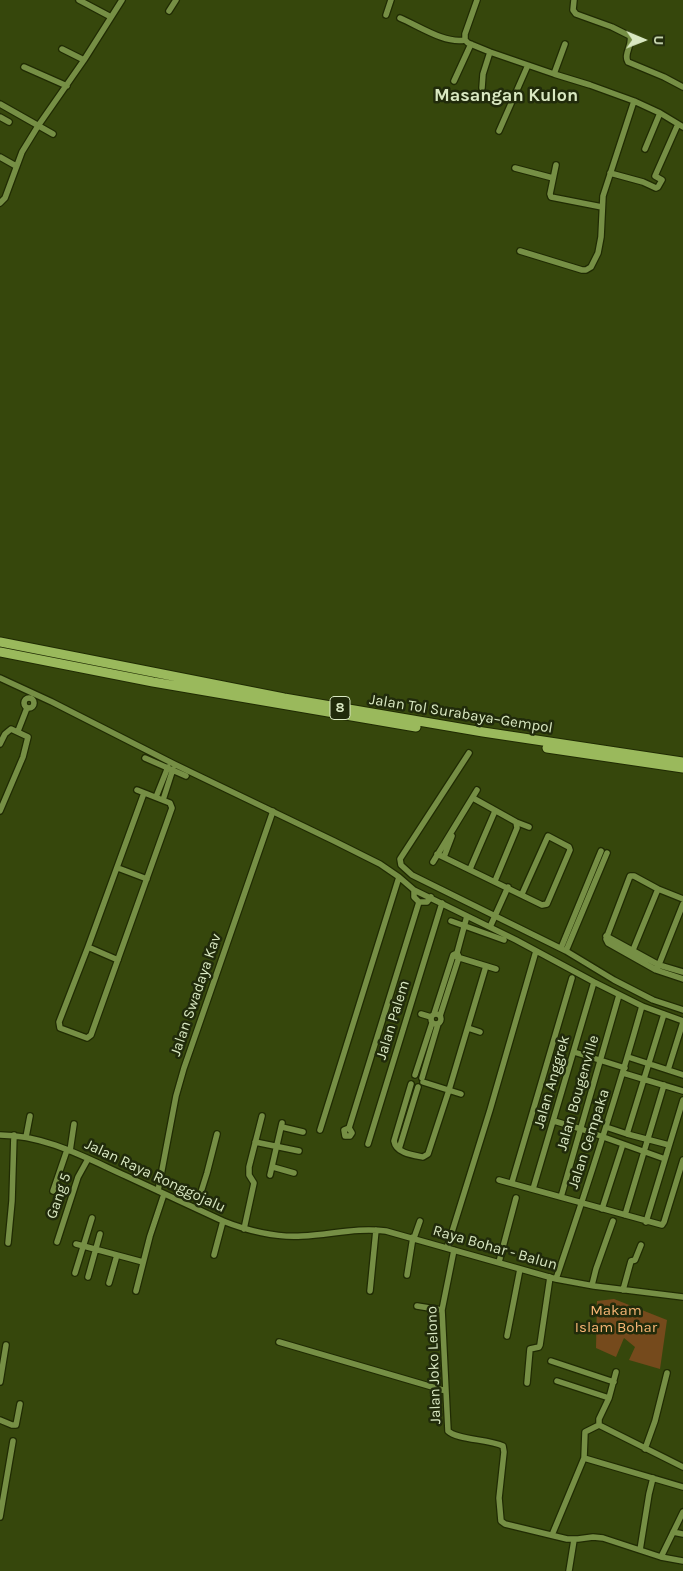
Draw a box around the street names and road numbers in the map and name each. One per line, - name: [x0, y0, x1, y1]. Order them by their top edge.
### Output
- street label: Jalan Tol Surabaya–Gempol: [368, 691, 554, 737]
- road number: 8: [330, 696, 350, 720]
- street label: Jalan Swadaya Kav: [167, 931, 225, 1059]
- street label: Jalan Palem: [372, 978, 414, 1062]
- street label: Jalan Bougenville: [553, 1033, 603, 1153]
- street label: Jalan Anggrek: [530, 1034, 574, 1130]
- street label: Jalan Cempaka: [564, 1087, 614, 1191]
- street label: Jalan Raya Ronggojalu: [82, 1135, 228, 1217]
- street label: Gang 5: [43, 1171, 75, 1221]
- street label: Raya Bohar - Balun: [431, 1222, 559, 1274]
- street label: Jalan Joko Lelono: [423, 1306, 445, 1424]

